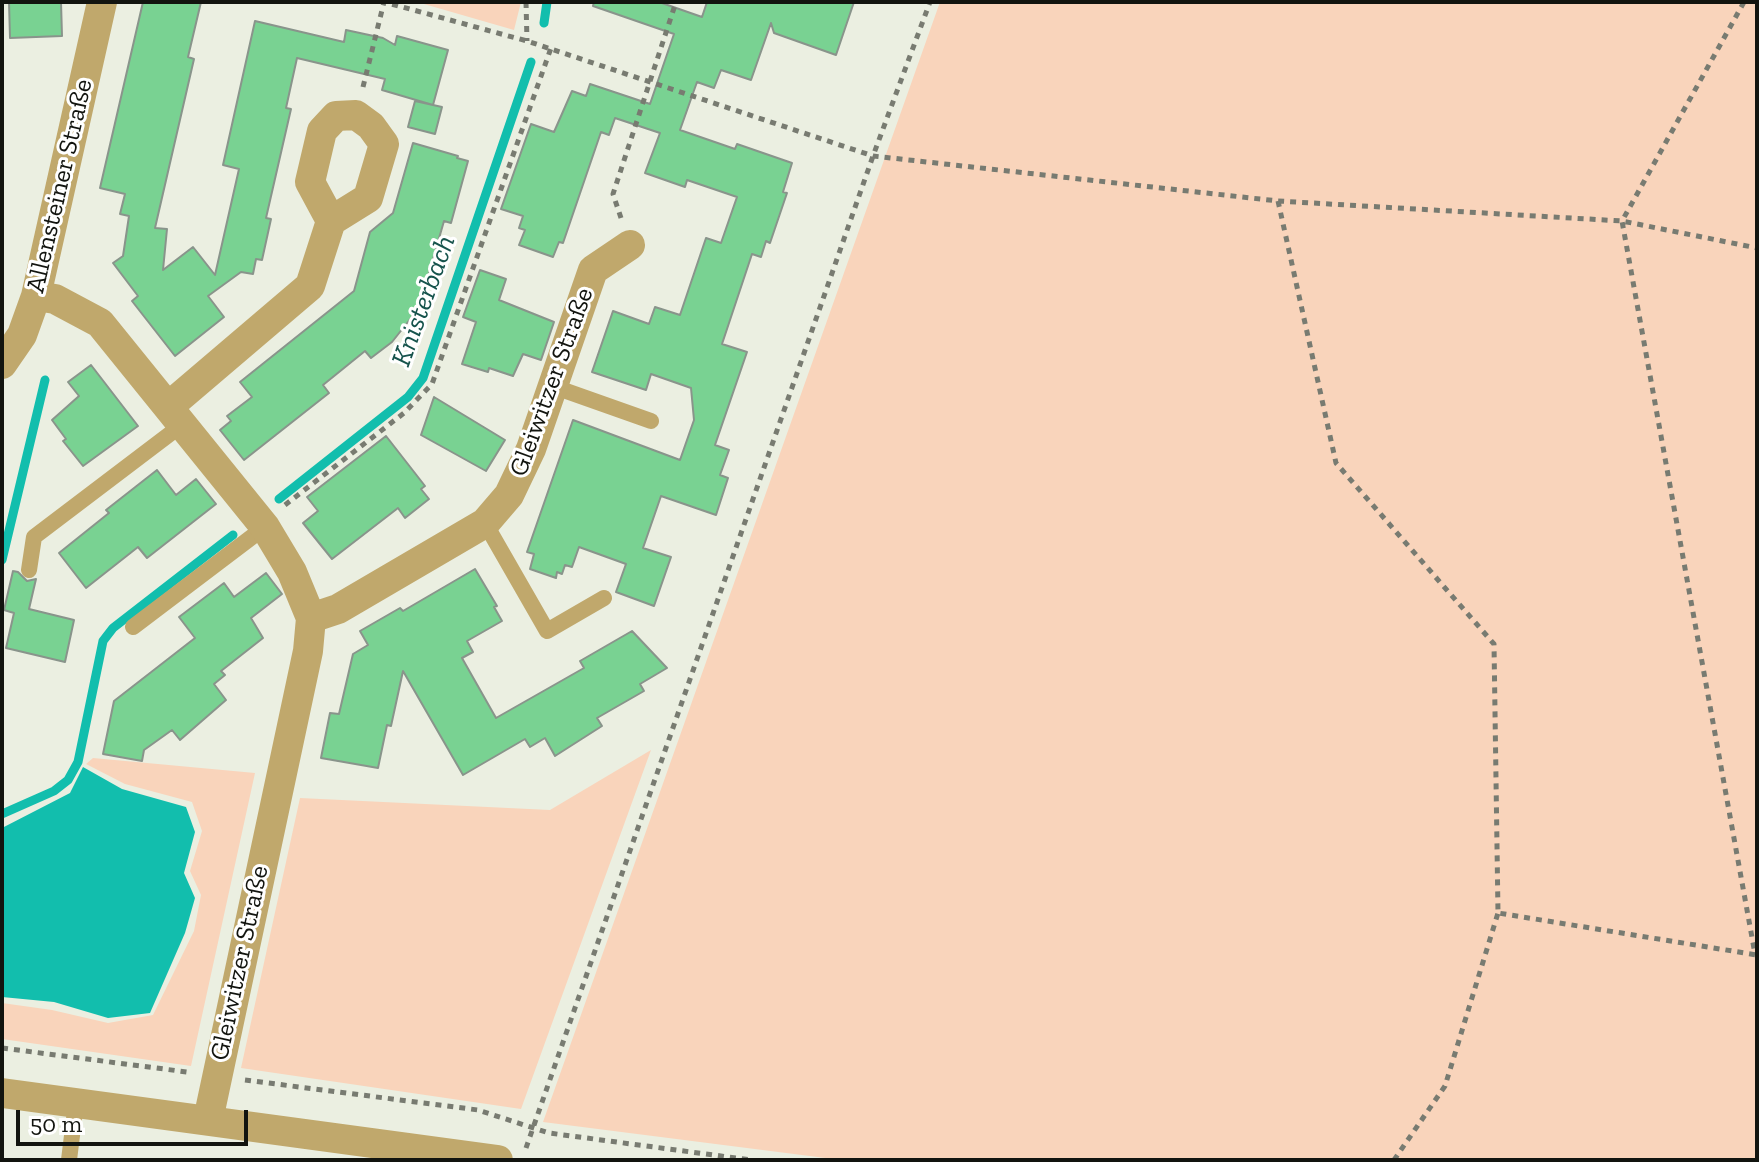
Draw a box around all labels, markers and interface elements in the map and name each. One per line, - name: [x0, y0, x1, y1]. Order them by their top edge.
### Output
- street label: Allensteiner Straße: [20, 76, 100, 296]
- water label: Knisterbach: [385, 231, 463, 371]
- street label: Gleiwitzer Straße: [503, 284, 601, 480]
- street label: Gleiwitzer Straße: [204, 863, 276, 1063]
- scale bar: [20, 1094, 252, 1144]
- text: 50 m: [30, 1109, 82, 1138]

